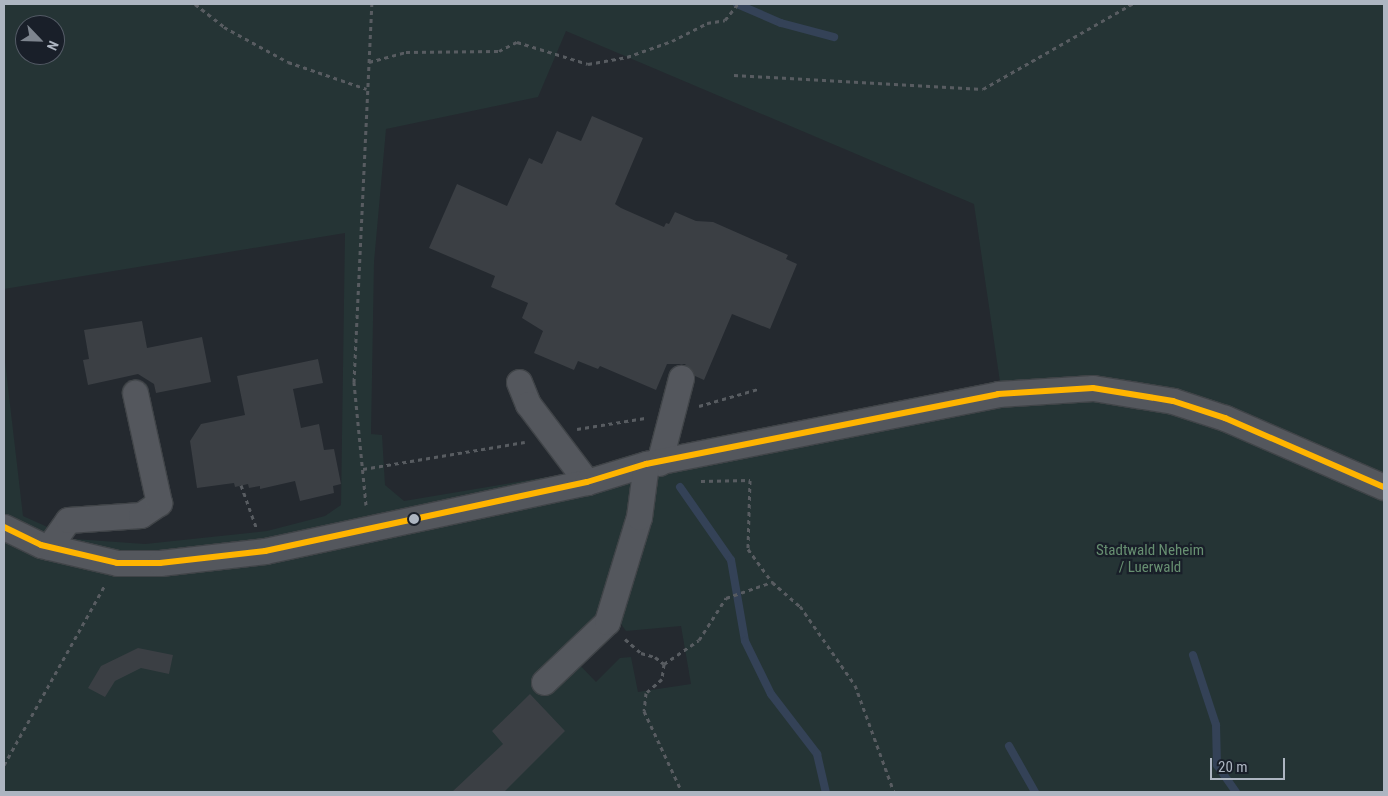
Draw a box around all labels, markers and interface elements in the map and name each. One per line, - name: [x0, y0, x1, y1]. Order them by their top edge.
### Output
- north arrow: [15, 15, 65, 65]
- text: N: [44, 39, 62, 53]
- unlabelled marker: [409, 514, 419, 524]
- park label: Stadtwald Neheim / Luerwald: [1096, 541, 1204, 576]
- scale bar: [1213, 748, 1288, 780]
- text: 20 m: [1218, 758, 1248, 776]

